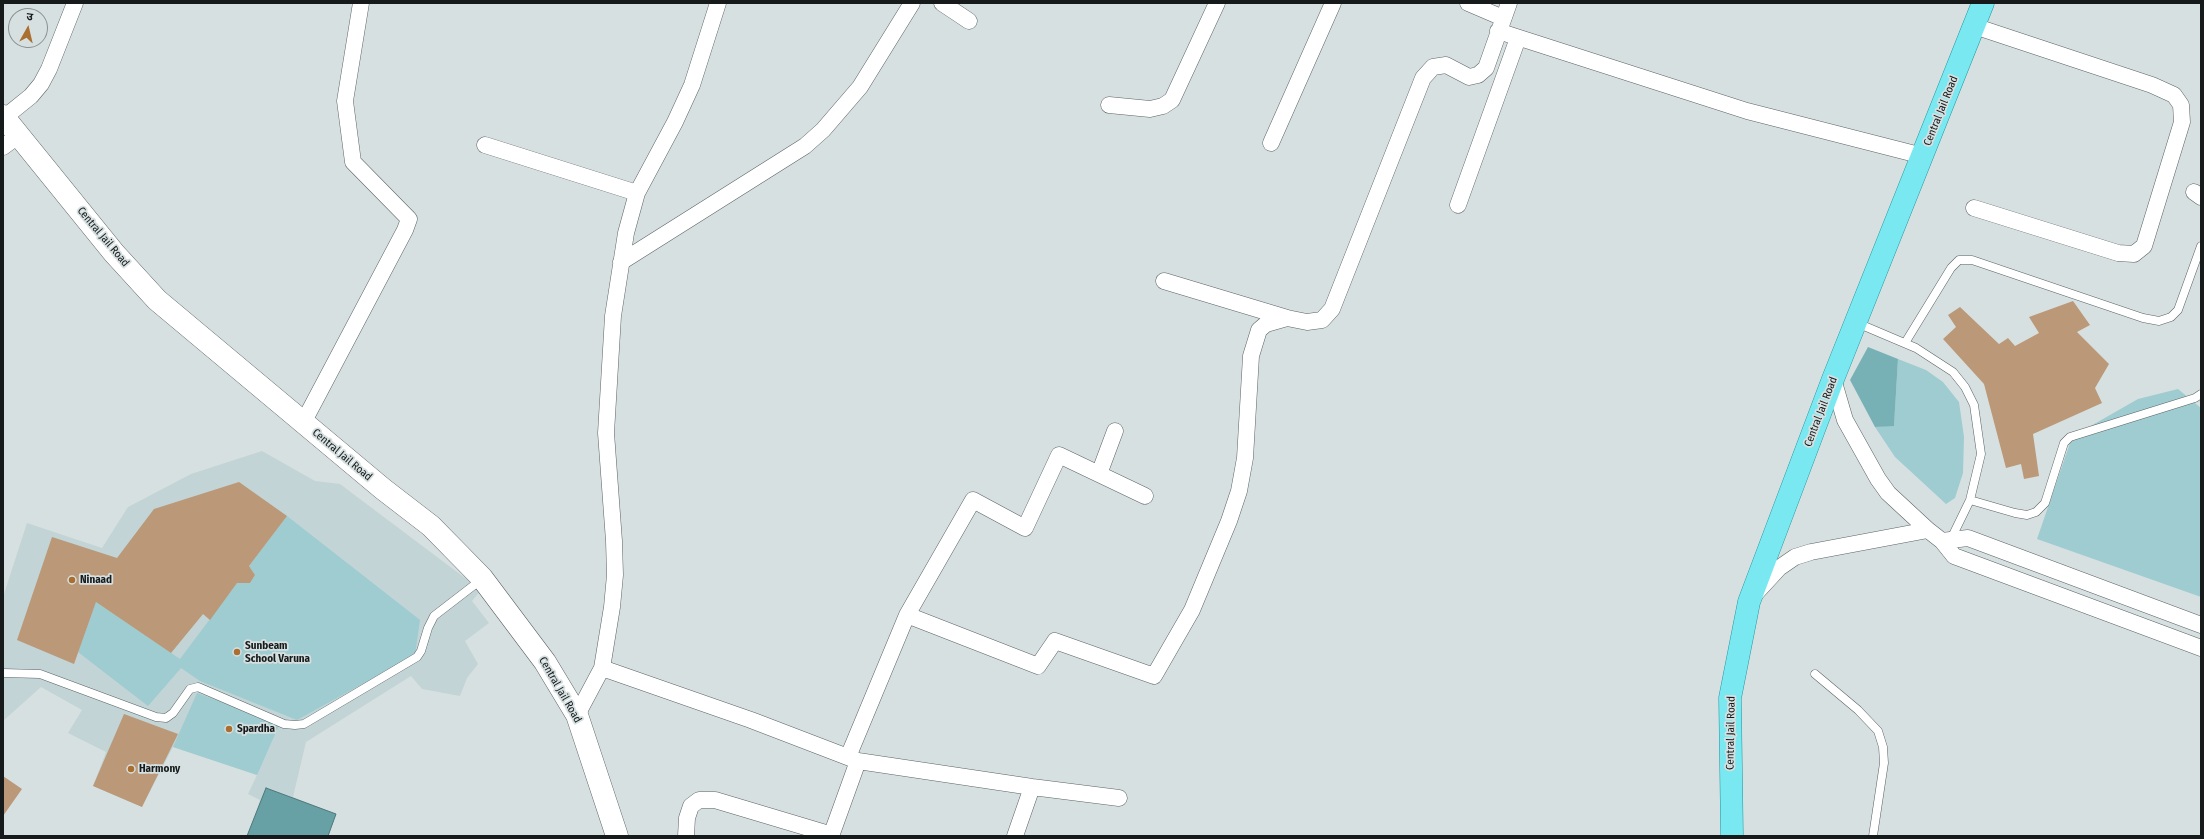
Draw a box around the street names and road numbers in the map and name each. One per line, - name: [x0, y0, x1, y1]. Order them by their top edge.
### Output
- street label: Central Jail Road: [1921, 74, 1961, 148]
- street label: Central Jail Road: [74, 204, 132, 270]
- street label: Central Jail Road: [1802, 375, 1840, 449]
- street label: Central Jail Road: [309, 426, 375, 484]
- street label: Central Jail Road: [536, 655, 584, 725]
- street label: Central Jail Road: [1724, 696, 1738, 770]

